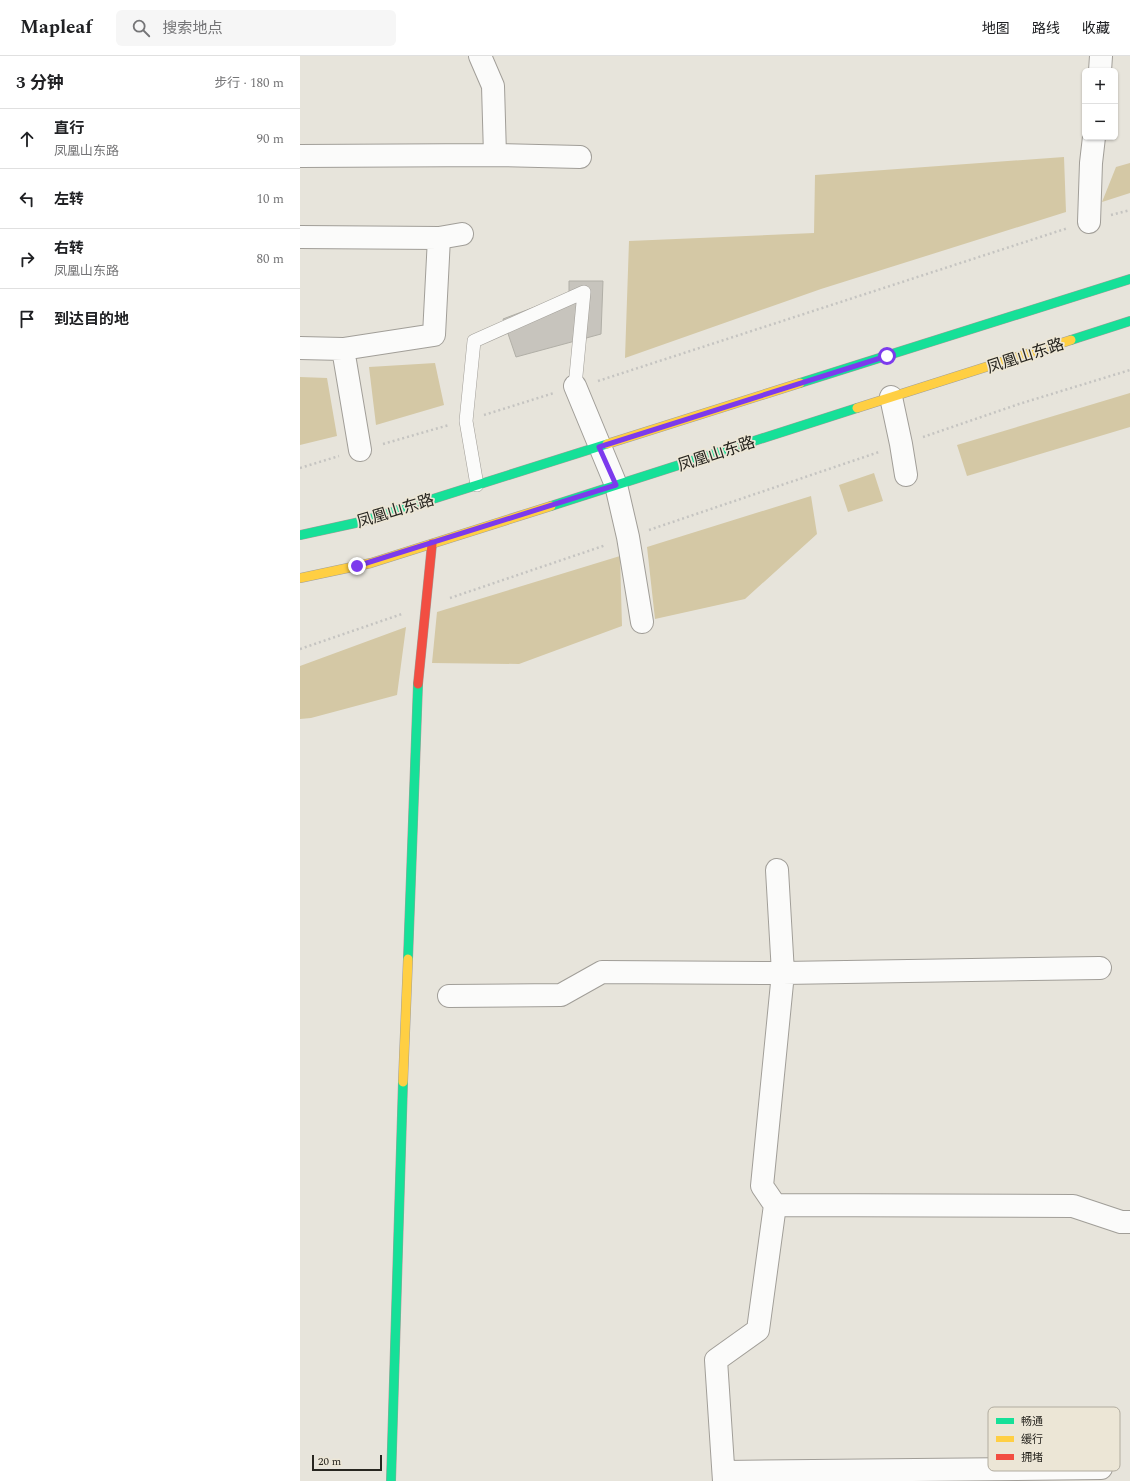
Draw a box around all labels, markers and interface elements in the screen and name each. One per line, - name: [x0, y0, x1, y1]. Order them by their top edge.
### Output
- search box: [116, 10, 396, 46]
- text: Mapleaf: [20, 13, 92, 42]
- icon: search: [130, 17, 152, 39]
- text: 搜索地点: [162, 17, 222, 40]
- text: 地图: [982, 18, 1010, 39]
- text: 路线: [1032, 18, 1060, 39]
- text: 收藏: [1082, 18, 1110, 39]
- map controls: [1082, 68, 1118, 140]
- button: +: [1082, 68, 1118, 104]
- text: 3 分钟: [16, 70, 64, 96]
- text: 步行 · 180 m: [214, 73, 284, 93]
- button: −: [1082, 104, 1118, 140]
- text: 直行: [54, 117, 84, 140]
- icon: ahead: [16, 128, 38, 150]
- text: 90 m: [257, 129, 284, 149]
- text: 凤凰山东路: [54, 141, 119, 161]
- icon: left: [16, 188, 38, 210]
- text: 左转: [54, 188, 84, 211]
- text: 10 m: [257, 189, 284, 209]
- text: 右转: [54, 237, 84, 260]
- icon: right: [16, 248, 38, 270]
- text: 80 m: [257, 249, 284, 269]
- text: 凤凰山东路: [54, 261, 119, 281]
- icon: arrive: [16, 308, 38, 330]
- text: 到达目的地: [54, 308, 129, 331]
- street label: 凤凰山东路: [984, 332, 1067, 380]
- route start: [878, 347, 896, 365]
- street label: 凤凰山东路: [675, 430, 758, 478]
- street label: 凤凰山东路: [354, 488, 437, 534]
- route end: [348, 557, 366, 575]
- legend: [988, 1407, 1120, 1471]
- text: 畅通: [1021, 1413, 1043, 1430]
- text: 缓行: [1021, 1431, 1043, 1448]
- text: 拥堵: [1021, 1449, 1043, 1466]
- scale bar: [312, 1453, 382, 1472]
- text: 20 m: [318, 1453, 341, 1470]

